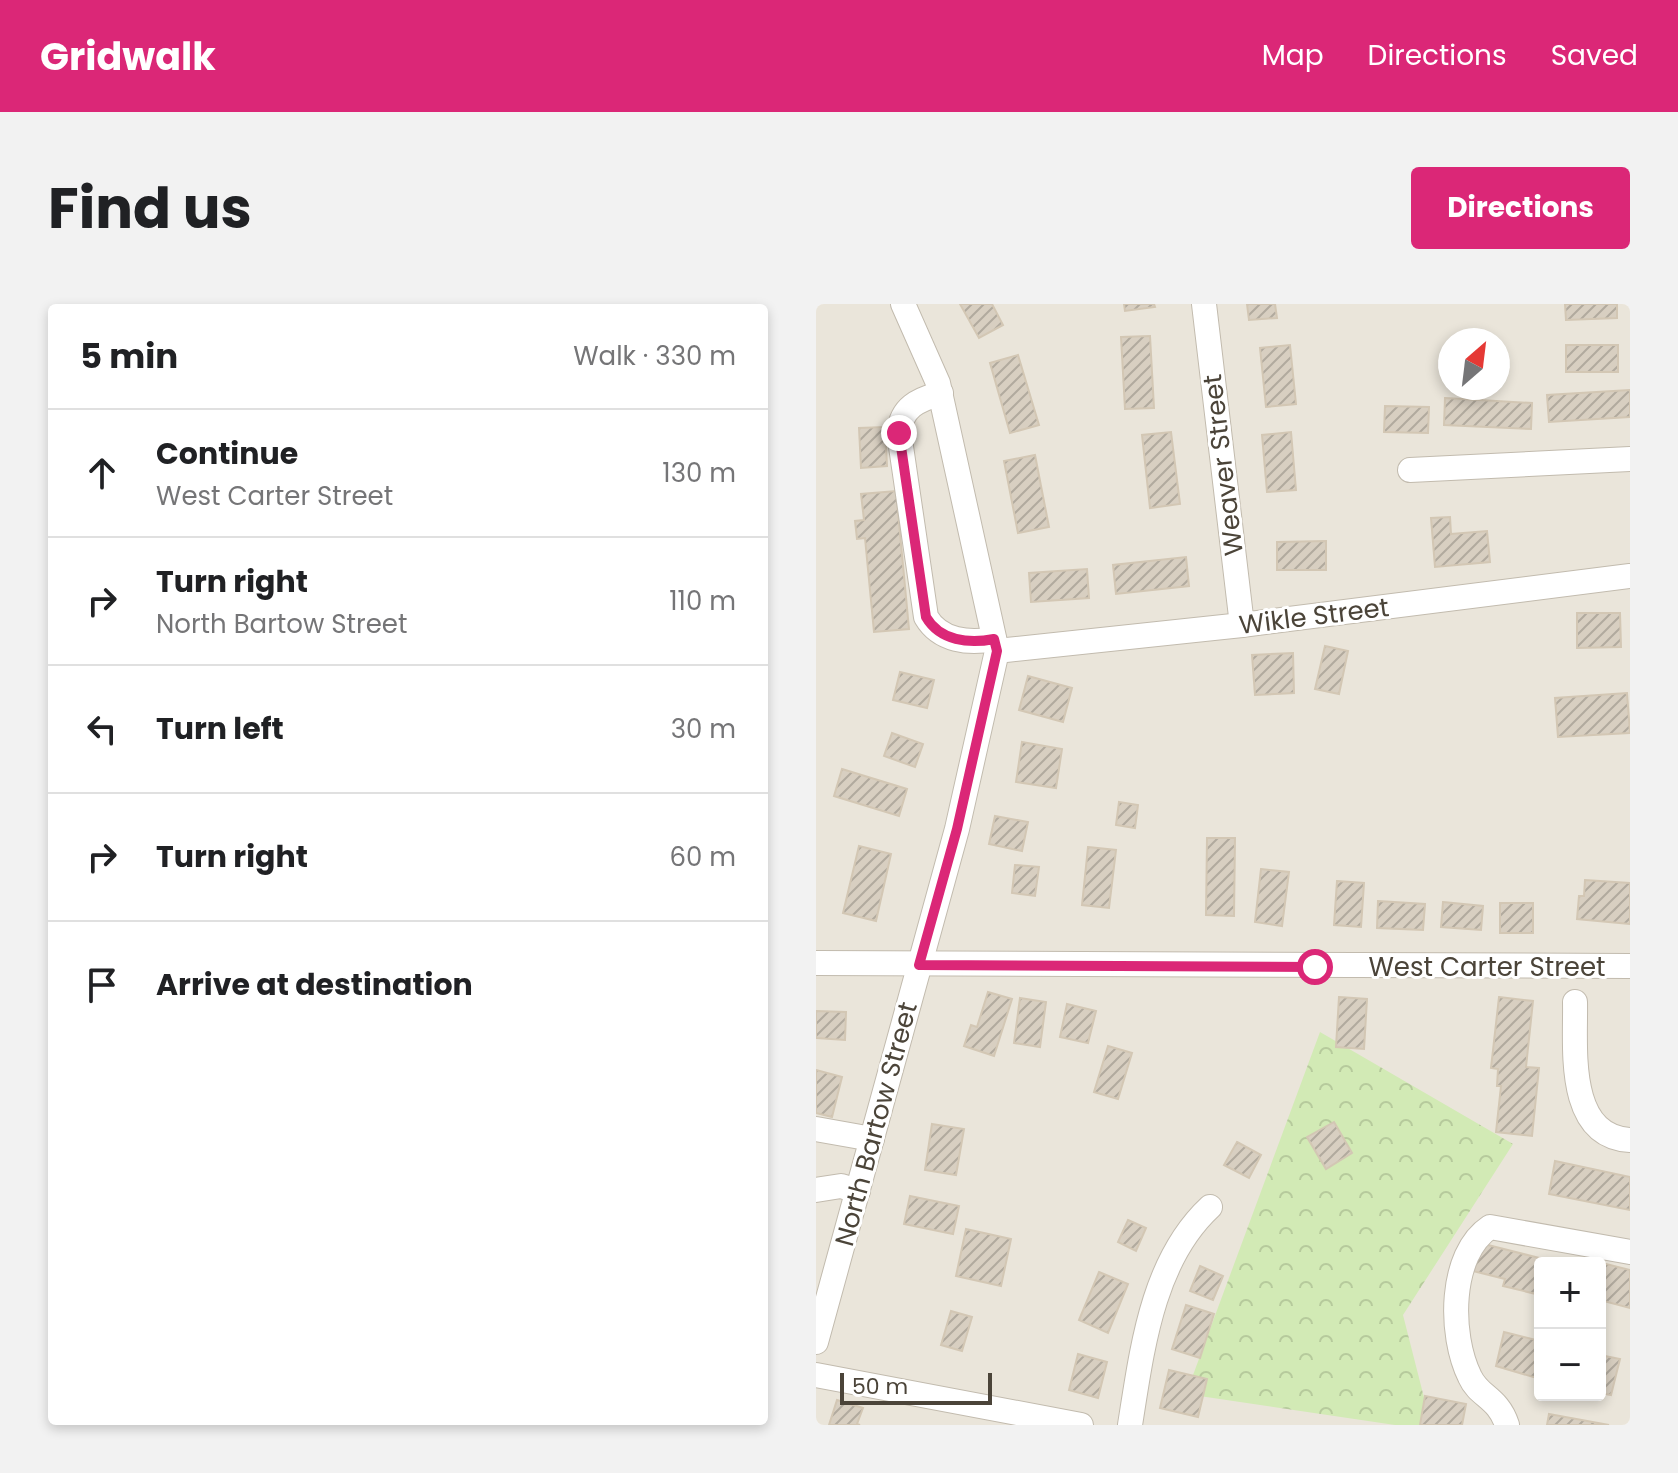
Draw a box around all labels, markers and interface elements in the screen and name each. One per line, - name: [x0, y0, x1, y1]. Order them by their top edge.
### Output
- text: Gridwalk: [40, 30, 216, 83]
- text: Map: [1262, 36, 1324, 75]
- text: Directions: [1368, 36, 1507, 75]
- text: Saved: [1551, 36, 1638, 75]
- button: Directions: [1411, 167, 1630, 249]
- text: Find us: [48, 169, 252, 248]
- north arrow: [1438, 328, 1510, 400]
- text: 5 min: [80, 332, 178, 380]
- text: Walk · 330 m: [573, 338, 736, 374]
- street label: Weaver Street: [1194, 372, 1252, 558]
- route end: [881, 415, 917, 451]
- text: Continue: [156, 432, 298, 475]
- icon: ahead: [80, 451, 124, 495]
- text: 130 m: [662, 455, 736, 491]
- text: West Carter Street: [156, 478, 393, 514]
- text: Turn right: [156, 560, 308, 603]
- icon: right: [80, 579, 124, 623]
- text: 110 m: [669, 583, 736, 619]
- street label: Wikle Street: [1237, 589, 1391, 643]
- text: North Bartow Street: [156, 606, 407, 642]
- icon: left: [80, 707, 124, 751]
- text: Turn left: [156, 707, 284, 750]
- text: 30 m: [671, 711, 736, 747]
- icon: right: [80, 835, 124, 879]
- text: Turn right: [156, 835, 308, 878]
- text: 60 m: [669, 839, 736, 875]
- route start: [1297, 949, 1333, 985]
- street label: West Carter Street: [1368, 949, 1606, 985]
- icon: arrive: [80, 963, 124, 1007]
- text: Arrive at destination: [156, 963, 473, 1006]
- street label: North Bartow Street: [826, 998, 926, 1250]
- map controls: [1534, 1257, 1606, 1401]
- button: +: [1534, 1257, 1606, 1329]
- button: −: [1534, 1329, 1606, 1401]
- scale bar: [840, 1369, 992, 1405]
- text: 50 m: [852, 1371, 908, 1402]

